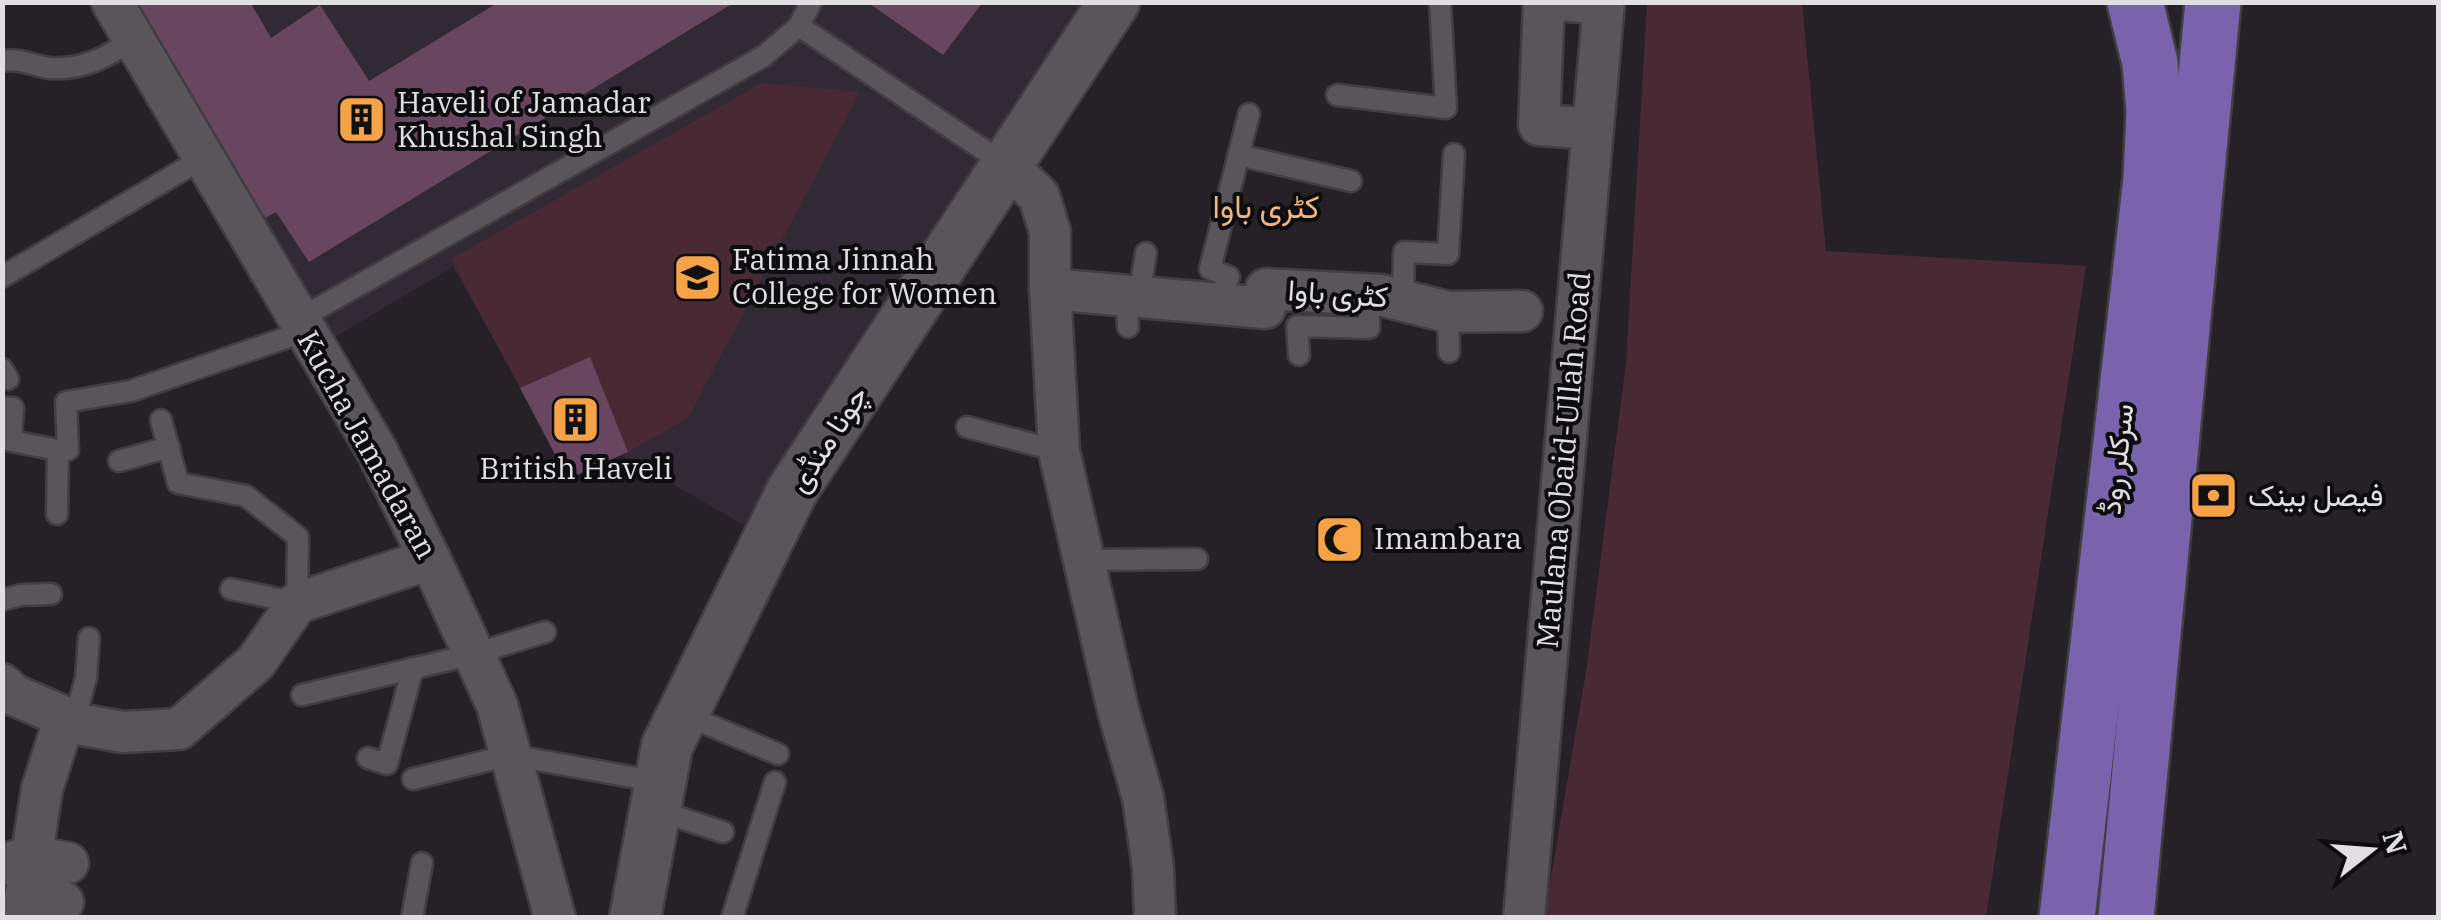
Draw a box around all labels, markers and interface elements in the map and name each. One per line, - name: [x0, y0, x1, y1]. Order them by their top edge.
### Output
- place label: Haveli of Jamadar Khushal Singh: [397, 82, 651, 155]
- building icon: Haveli of Jamadar Khushal Singh: [336, 94, 388, 146]
- district label: کٹری باوا: [1213, 185, 1319, 227]
- place label: Fatima Jinnah College for Women: [732, 239, 997, 312]
- school or university icon: Fatima Jinnah College for Women: [671, 251, 723, 303]
- street label: کٹری باوا: [1287, 270, 1389, 315]
- street label: Maulana Obaid-Ullah Road: [1527, 270, 1598, 650]
- street label: Kucha Jamadaran: [289, 323, 447, 565]
- street label: چونا منڈی: [778, 377, 877, 500]
- building icon: British Haveli: [550, 394, 602, 446]
- street label: سرکلر روڈ: [2089, 401, 2142, 516]
- place label: British Haveli: [479, 448, 673, 487]
- bank icon: فیصل بینک: [2187, 470, 2239, 522]
- place label: فیصل بینک: [2248, 475, 2384, 514]
- mosque icon: Imambara: [1313, 513, 1365, 565]
- place label: Imambara: [1374, 518, 1522, 557]
- north arrow: [2321, 800, 2421, 900]
- text: N: [2374, 827, 2416, 859]

